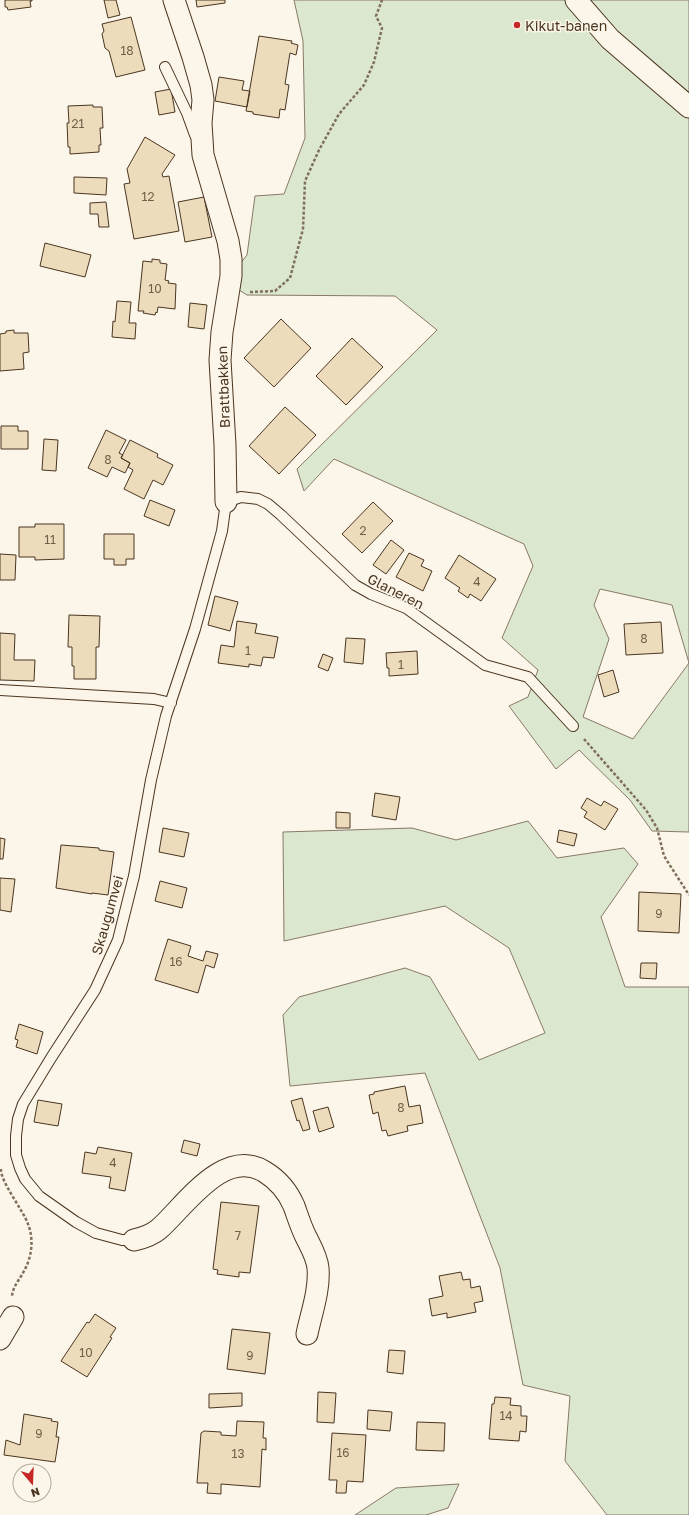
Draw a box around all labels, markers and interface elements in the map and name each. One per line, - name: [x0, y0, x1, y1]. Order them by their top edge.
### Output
- place label: Kikut-banen: [525, 17, 607, 34]
- marker: Kikut-banen: [512, 20, 522, 30]
- house number: 18: [120, 43, 134, 58]
- house number: 21: [72, 116, 85, 131]
- house number: 12: [142, 189, 154, 204]
- house number: 10: [148, 281, 162, 296]
- street label: Brattbakken: [213, 346, 233, 428]
- house number: 8: [104, 452, 112, 467]
- house number: 2: [360, 523, 367, 538]
- house number: 11: [44, 532, 56, 547]
- street label: Glaneren: [365, 570, 427, 612]
- house number: 4: [473, 574, 481, 589]
- house number: 8: [640, 631, 648, 646]
- house number: 1: [245, 643, 251, 658]
- house number: 1: [398, 657, 404, 672]
- street label: Skaugumvei: [88, 873, 126, 957]
- house number: 9: [655, 906, 663, 921]
- house number: 16: [169, 954, 183, 969]
- house number: 8: [397, 1100, 405, 1115]
- house number: 4: [109, 1155, 117, 1170]
- house number: 7: [235, 1228, 241, 1243]
- house number: 10: [79, 1345, 93, 1360]
- house number: 9: [246, 1348, 254, 1363]
- house number: 14: [499, 1408, 513, 1423]
- house number: 9: [35, 1426, 43, 1441]
- house number: 16: [336, 1445, 350, 1460]
- house number: 13: [232, 1446, 244, 1461]
- north arrow: [12, 1463, 52, 1503]
- text: N: [29, 1485, 41, 1500]

